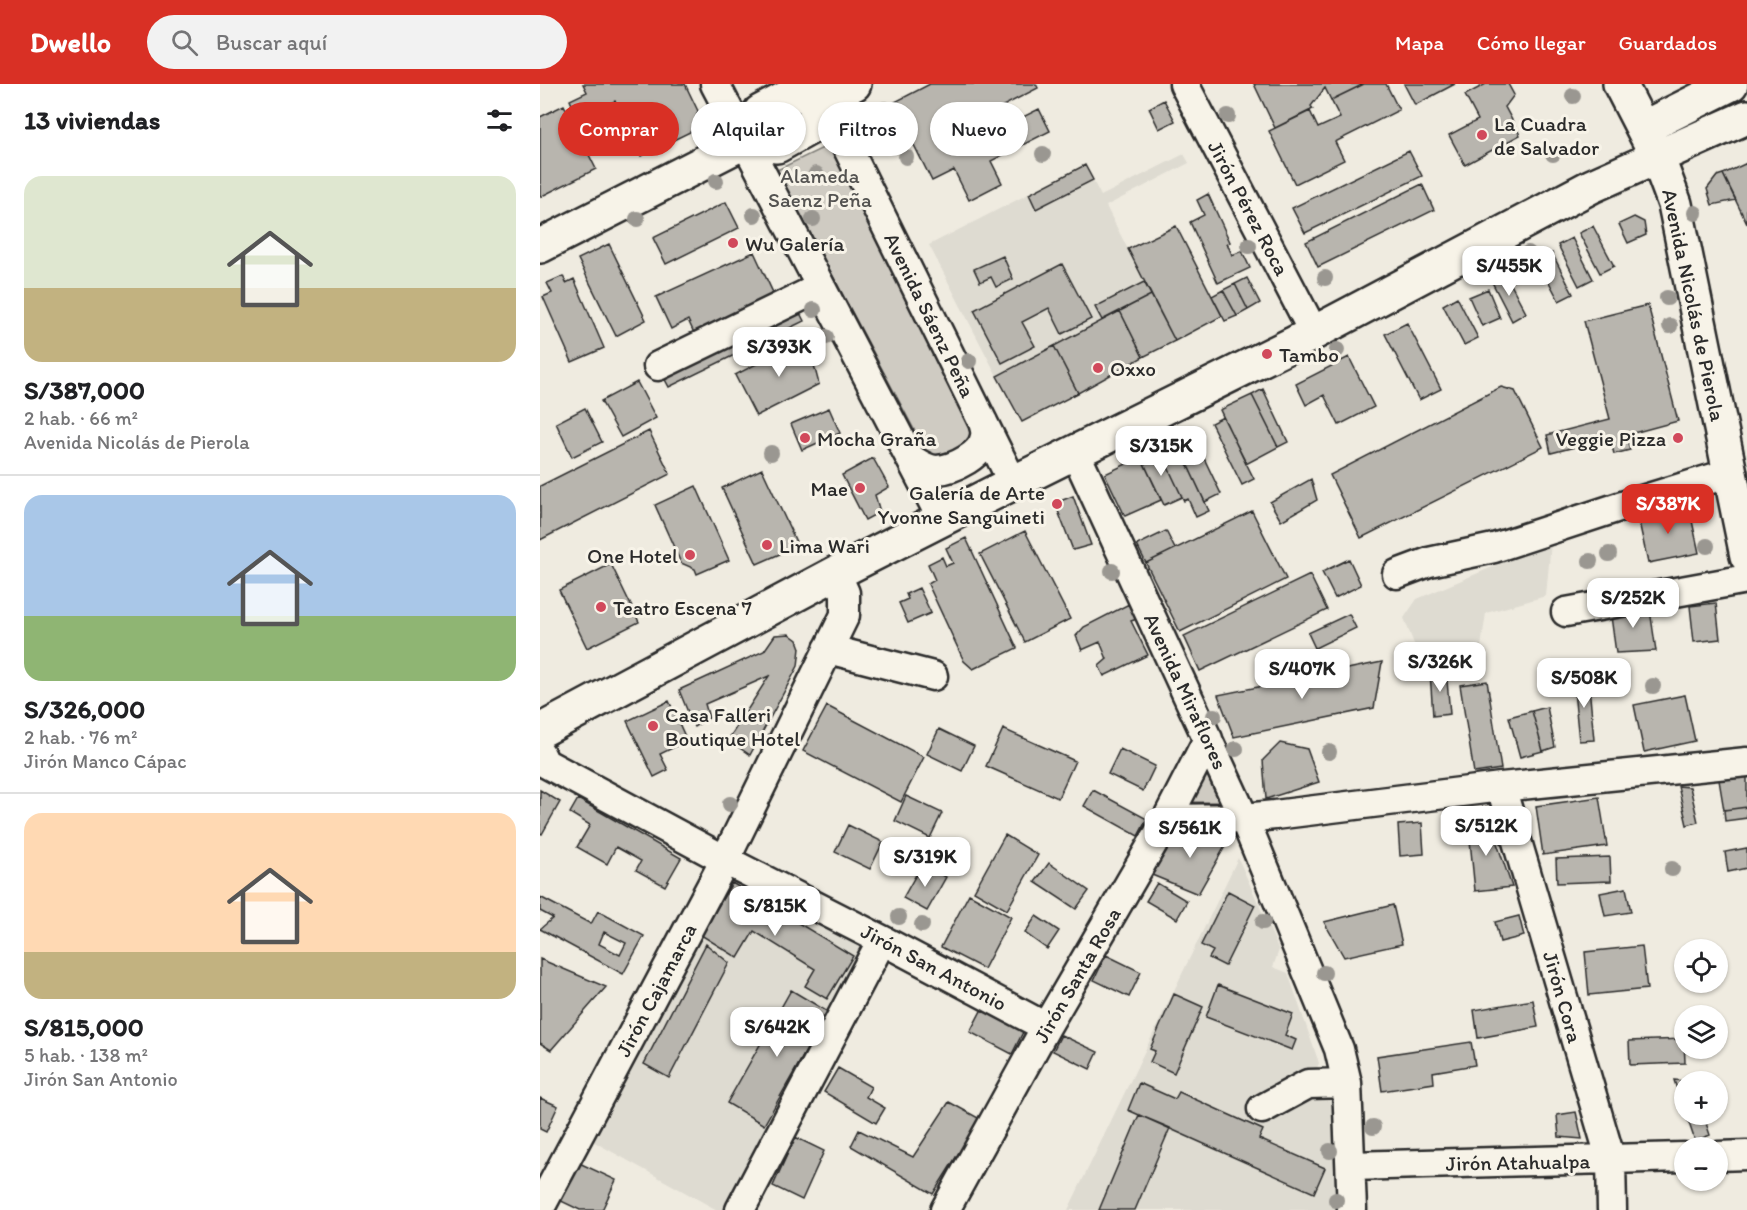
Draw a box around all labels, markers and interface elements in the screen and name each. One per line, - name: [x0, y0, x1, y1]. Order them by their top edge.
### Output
- search box: [147, 15, 567, 69]
- text: Dwello: [30, 25, 111, 59]
- icon: search: [168, 26, 201, 59]
- text: Buscar aquí: [216, 29, 327, 56]
- text: Mapa: [1395, 30, 1444, 55]
- text: Cómo llegar: [1477, 30, 1586, 55]
- text: Guardados: [1619, 30, 1717, 55]
- chip: Comprar: [558, 102, 679, 156]
- chip: Alquilar: [691, 102, 806, 156]
- chip: Filtros: [818, 102, 918, 156]
- chip: Nuevo: [930, 102, 1028, 156]
- text: 13 viviendas: [24, 104, 160, 136]
- icon: filters: [483, 104, 516, 137]
- place label: La Cuadra de Salvador: [1494, 111, 1599, 160]
- marker: La Cuadra de Salvador: [1475, 128, 1489, 142]
- street label: Jirón Pérez Roca: [1203, 136, 1295, 280]
- park label: Alameda Saenz Peña: [768, 163, 872, 212]
- street label: Avenida Nicolás de Pierola: [1657, 187, 1731, 424]
- icon: home: [216, 215, 324, 323]
- street label: Avenida Sáenz Peña: [879, 229, 981, 402]
- place label: Wu Galería: [745, 231, 844, 256]
- marker: Wu Galería: [726, 236, 740, 250]
- pin: S/455K: [1460, 246, 1558, 297]
- text: S/455K: [1476, 253, 1542, 277]
- pin: S/393K: [730, 327, 828, 378]
- text: S/393K: [747, 334, 811, 358]
- place label: Tambo: [1279, 342, 1339, 367]
- marker: Tambo: [1260, 347, 1274, 361]
- place label: Oxxo: [1110, 356, 1156, 381]
- marker: Oxxo: [1091, 361, 1105, 375]
- text: S/387,000: [24, 374, 145, 406]
- text: 2 hab. · 66 m²: [24, 406, 138, 430]
- place label: Mocha Graña: [817, 426, 936, 451]
- pin: S/315K: [1112, 426, 1210, 477]
- place label: Veggie Pizza: [1556, 426, 1666, 451]
- text: Avenida Nicolás de Pierola: [24, 430, 250, 454]
- marker: Mocha Graña: [798, 431, 812, 445]
- marker: Veggie Pizza: [1671, 431, 1685, 445]
- text: S/315K: [1129, 433, 1193, 457]
- place label: Mae: [811, 476, 848, 501]
- place label: Galería de Arte Yvonne Sanguineti: [877, 480, 1045, 529]
- marker: Mae: [853, 481, 867, 495]
- pin: S/387K: [1619, 484, 1717, 535]
- text: S/387K: [1636, 491, 1700, 515]
- marker: Galería de Arte Yvonne Sanguineti: [1050, 497, 1064, 511]
- place label: Lima Wari: [779, 533, 870, 558]
- icon: home: [216, 534, 324, 642]
- marker: Lima Wari: [760, 538, 774, 552]
- place label: One Hotel: [587, 543, 678, 568]
- marker: One Hotel: [683, 548, 697, 562]
- pin: S/252K: [1584, 578, 1682, 629]
- text: S/252K: [1601, 585, 1665, 609]
- place label: Teatro Escena 7: [613, 595, 752, 620]
- marker: Teatro Escena 7: [594, 600, 608, 614]
- street label: Avenida Miraflores: [1139, 609, 1233, 773]
- pin: S/326K: [1391, 642, 1489, 693]
- pin: S/407K: [1253, 649, 1351, 700]
- text: S/326K: [1408, 649, 1472, 673]
- text: S/407K: [1269, 656, 1335, 680]
- pin: S/508K: [1535, 658, 1633, 709]
- text: S/508K: [1551, 665, 1617, 689]
- text: S/326,000: [24, 693, 145, 725]
- place label: Casa Falleri Boutique Hotel: [665, 702, 800, 751]
- marker: Casa Falleri Boutique Hotel: [646, 719, 660, 733]
- text: 2 hab. · 76 m²: [24, 725, 137, 749]
- text: Jirón Manco Cápac: [24, 749, 187, 773]
- pin: S/512K: [1437, 806, 1535, 857]
- pin: S/561K: [1141, 808, 1239, 859]
- text: S/512K: [1455, 813, 1517, 837]
- text: S/561K: [1159, 815, 1221, 839]
- pin: S/319K: [876, 837, 974, 888]
- text: S/319K: [893, 844, 957, 868]
- icon: home: [216, 852, 324, 960]
- pin: S/815K: [726, 886, 824, 937]
- text: S/815K: [743, 893, 807, 917]
- street label: Jirón Santa Rosa: [1028, 903, 1126, 1047]
- street label: Jirón San Antonio: [857, 918, 1011, 1016]
- street label: Jirón Cajamarca: [610, 919, 702, 1061]
- map controls: [1674, 939, 1728, 1191]
- button: locate: [1674, 939, 1728, 993]
- street label: Jirón Cora: [1538, 948, 1588, 1046]
- button: layers: [1674, 1005, 1728, 1059]
- pin: S/642K: [728, 1007, 826, 1058]
- text: S/815,000: [24, 1011, 144, 1043]
- text: S/642K: [744, 1014, 810, 1038]
- text: 5 hab. · 138 m²: [24, 1043, 148, 1067]
- text: Jirón San Antonio: [24, 1067, 178, 1091]
- button: +: [1674, 1071, 1728, 1125]
- button: −: [1674, 1137, 1728, 1191]
- street label: Jirón Atahualpa: [1445, 1148, 1591, 1176]

